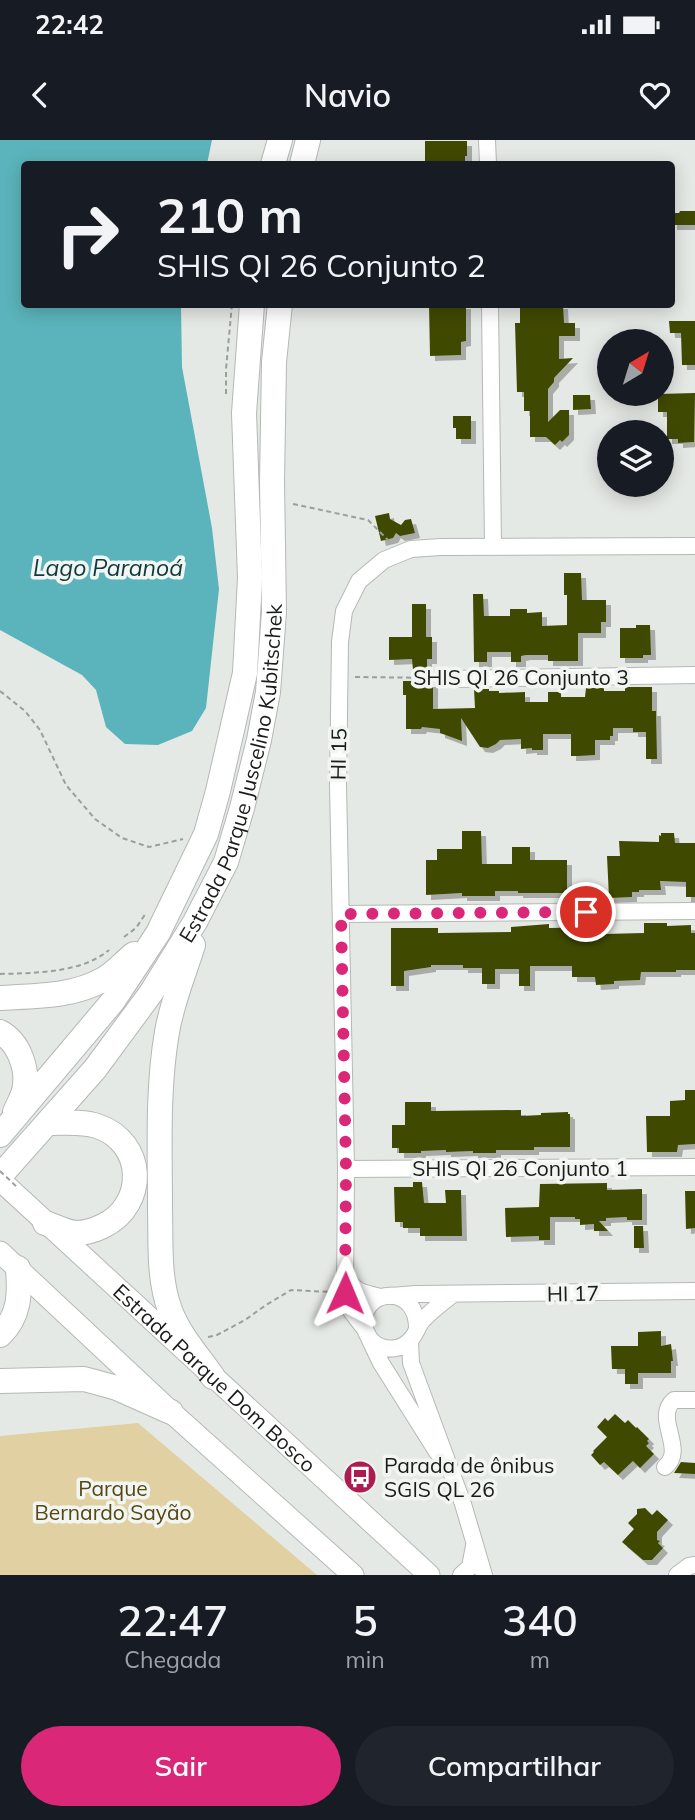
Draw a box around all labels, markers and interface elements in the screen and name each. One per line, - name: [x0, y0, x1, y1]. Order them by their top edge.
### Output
- text: 22:42: [35, 8, 104, 41]
- text: Navio: [304, 75, 391, 115]
- icon: back: [21, 76, 59, 114]
- icon: heart: [636, 76, 674, 114]
- text: 210 m: [157, 184, 303, 245]
- icon: right: [42, 189, 133, 280]
- text: SHIS QI 26 Conjunto 2: [157, 245, 486, 285]
- north arrow: [597, 329, 674, 406]
- map controls: [597, 329, 674, 497]
- button: layers: [597, 420, 674, 497]
- water label: Lago Paranoá: [33, 553, 183, 582]
- street label: Estrada Parque Juscelino Kubitschek: [173, 604, 287, 947]
- street label: SHIS QI 26 Conjunto 3: [413, 664, 629, 690]
- street label: HI 15: [325, 728, 351, 780]
- pin: [556, 882, 616, 942]
- icon: arrive: [567, 893, 605, 931]
- street label: SHIS QI 26 Conjunto 1: [412, 1155, 628, 1181]
- position arrow: [308, 1256, 382, 1330]
- street label: Estrada Parque Dom Bosco: [108, 1278, 322, 1477]
- street label: HI 17: [547, 1280, 599, 1306]
- place label: Parada de ônibus SGIS QL 26: [384, 1452, 555, 1502]
- bus stop icon: Parada de ônibus SGIS QL 26: [341, 1458, 379, 1496]
- park label: Parque Bernardo Sayão: [34, 1475, 192, 1525]
- text: 22:47: [117, 1594, 228, 1647]
- text: 5: [352, 1594, 378, 1647]
- text: 340: [502, 1594, 578, 1647]
- text: Chegada: [124, 1645, 221, 1674]
- text: min: [345, 1645, 385, 1674]
- text: m: [530, 1645, 550, 1674]
- button: Sair: [21, 1726, 341, 1806]
- button: Compartilhar: [355, 1726, 674, 1806]

